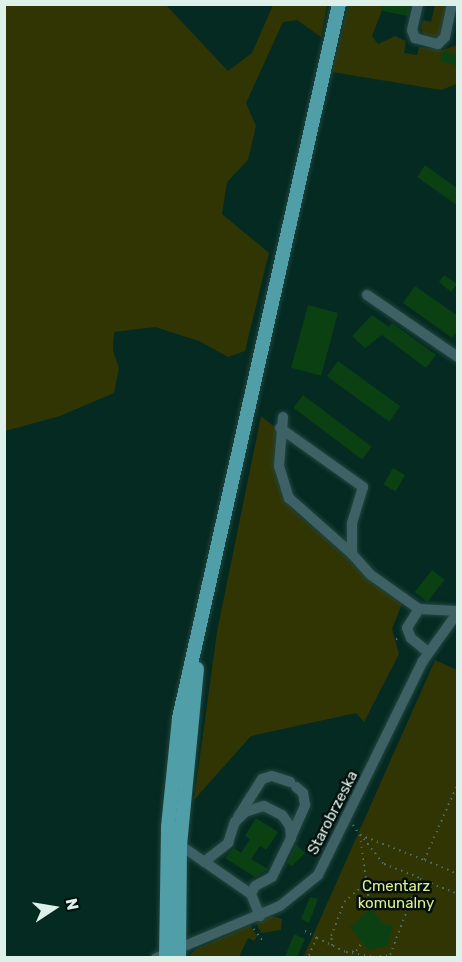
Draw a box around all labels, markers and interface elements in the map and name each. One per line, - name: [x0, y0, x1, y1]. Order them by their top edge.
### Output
- street label: Starobrzeska: [304, 768, 362, 858]
- park label: Cmentarz komunalny: [358, 877, 434, 912]
- north arrow: [24, 878, 84, 938]
- text: N: [62, 897, 83, 912]

